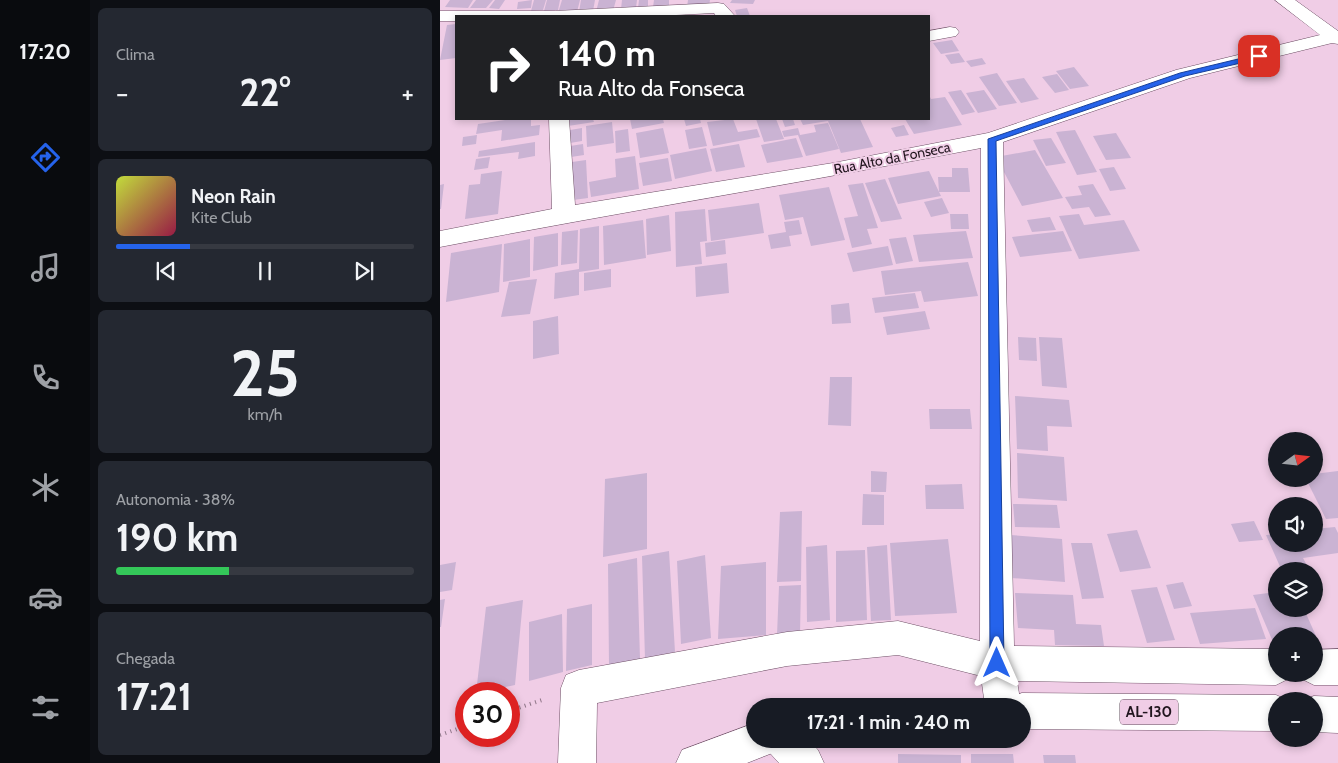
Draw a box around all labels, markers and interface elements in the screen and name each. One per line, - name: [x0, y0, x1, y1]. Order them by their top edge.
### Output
- text: 140 m: [558, 32, 656, 75]
- icon: right: [475, 35, 540, 100]
- pin: [1238, 35, 1280, 77]
- text: 17:20: [19, 38, 71, 65]
- icon: arrive: [1245, 42, 1273, 70]
- text: Clima: [116, 45, 155, 64]
- text: 22°: [239, 69, 291, 116]
- text: Rua Alto da Fonseca: [558, 75, 744, 102]
- text: −: [116, 76, 128, 110]
- text: +: [402, 76, 414, 110]
- street label: Rua Alto da Fonseca: [832, 138, 952, 178]
- icon: directions: [28, 140, 63, 175]
- text: Neon Rain: [191, 185, 276, 208]
- text: Kite Club: [191, 208, 252, 227]
- icon: music: [28, 250, 63, 285]
- icon: previous: [152, 257, 180, 285]
- icon: pause: [251, 257, 279, 285]
- icon: next: [350, 257, 378, 285]
- text: 25: [230, 333, 300, 412]
- icon: phone: [28, 360, 63, 395]
- text: km/h: [247, 405, 283, 424]
- north arrow: [1268, 432, 1322, 488]
- map controls: [1268, 432, 1323, 747]
- icon: climate: [28, 470, 63, 505]
- text: Autonomia · 38%: [116, 490, 235, 509]
- button: sound: [1268, 497, 1323, 552]
- text: 190 km: [116, 514, 238, 561]
- button: layers: [1268, 562, 1323, 617]
- icon: car: [28, 580, 63, 615]
- button: +: [1268, 627, 1323, 682]
- position arrow: [970, 636, 1022, 688]
- text: Chegada: [116, 649, 175, 668]
- text: 17:21: [116, 673, 192, 720]
- speed limit sign: 30: [455, 682, 520, 747]
- icon: filters: [28, 690, 63, 725]
- button: −: [1268, 692, 1323, 747]
- road number: AL-130: [1120, 700, 1178, 724]
- text: 17:21 · 1 min · 240 m: [807, 711, 970, 734]

